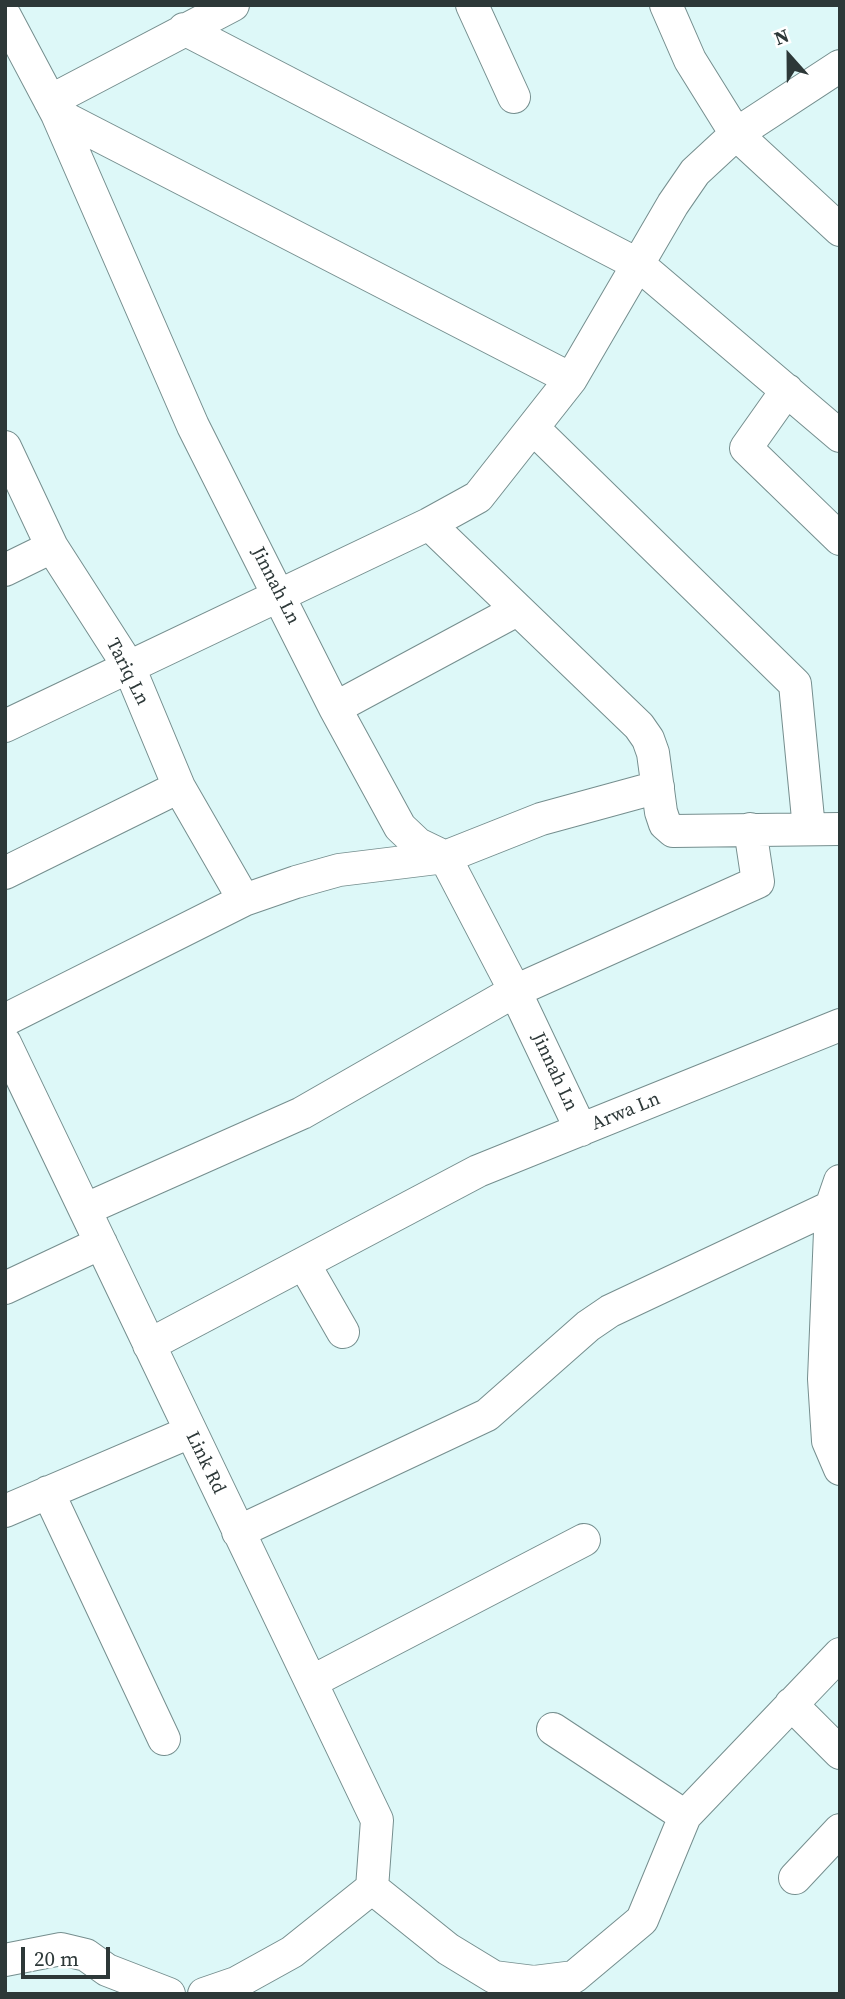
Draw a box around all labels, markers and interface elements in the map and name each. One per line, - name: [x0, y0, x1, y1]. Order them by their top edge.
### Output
- north arrow: [754, 21, 824, 91]
- text: N: [770, 22, 793, 51]
- street label: Jinnah Ln: [246, 543, 304, 629]
- street label: Tariq Ln: [101, 635, 153, 709]
- street label: Jinnah Ln: [526, 1029, 582, 1115]
- street label: Arwa Ln: [588, 1088, 664, 1136]
- street label: Link Rd: [180, 1428, 230, 1498]
- scale bar: [24, 1932, 114, 1976]
- text: 20 m: [34, 1944, 79, 1973]

